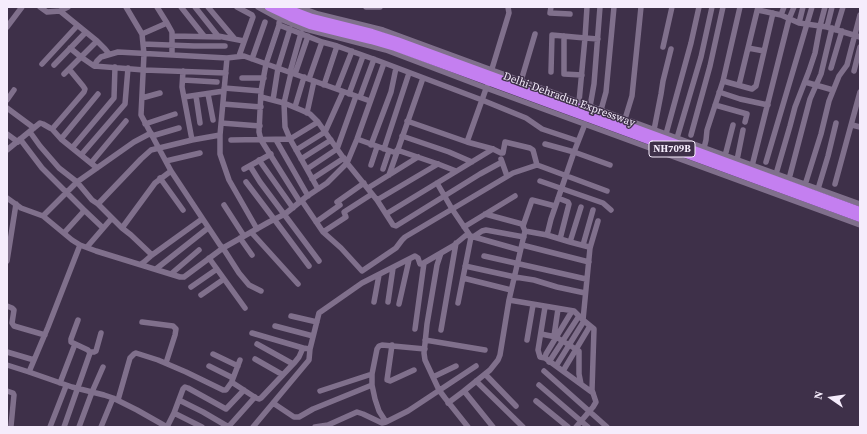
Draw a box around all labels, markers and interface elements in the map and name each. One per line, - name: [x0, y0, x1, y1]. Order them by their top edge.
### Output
- street label: Delhi-Dehradun Expressway: [501, 70, 637, 130]
- road number: NH709B: [649, 141, 695, 157]
- north arrow: [811, 378, 851, 418]
- text: N: [811, 390, 827, 401]

